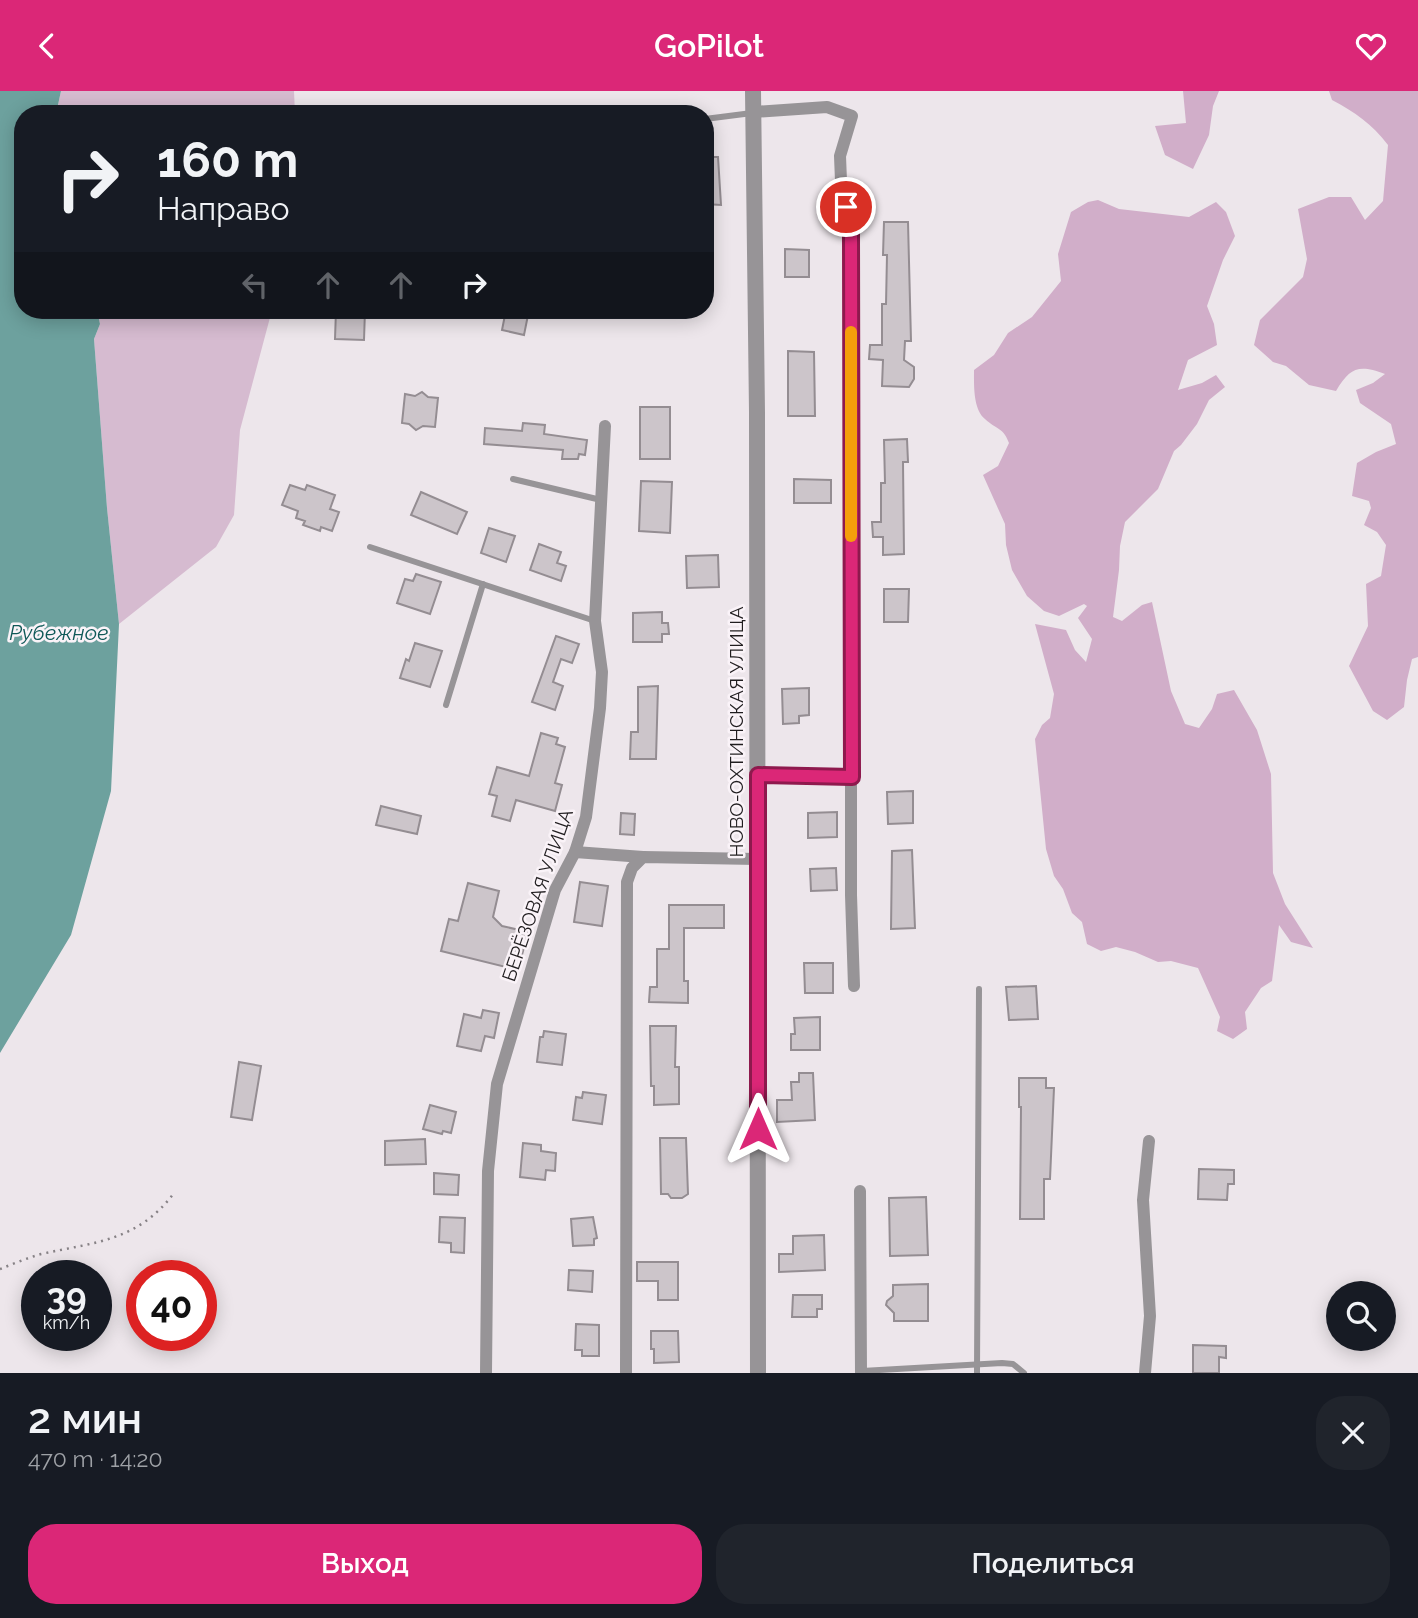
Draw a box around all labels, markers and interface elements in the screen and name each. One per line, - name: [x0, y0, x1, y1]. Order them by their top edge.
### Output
- icon: back: [28, 27, 66, 65]
- text: GoPilot: [654, 27, 764, 64]
- icon: heart: [1352, 27, 1390, 65]
- text: 160 m: [157, 131, 298, 188]
- icon: right: [42, 133, 133, 224]
- pin: [816, 177, 876, 237]
- icon: arrive: [827, 188, 865, 226]
- text: Направо: [157, 190, 289, 227]
- icon: left: [236, 266, 274, 304]
- icon: ahead: [309, 266, 347, 304]
- icon: ahead: [382, 266, 420, 304]
- icon: right: [455, 266, 493, 304]
- street label: НОВО-ОХТИНСКАЯ УЛИЦА: [725, 606, 747, 858]
- water label: Рубежное: [9, 620, 109, 645]
- street label: БЕРЁЗОВАЯ УЛИЦА: [497, 806, 577, 984]
- position arrow: [721, 1092, 795, 1166]
- speed limit sign: 40: [126, 1260, 217, 1351]
- text: 39: [46, 1276, 87, 1317]
- map controls: [1326, 1281, 1396, 1351]
- button: search: [1326, 1281, 1396, 1351]
- text: km/h: [43, 1312, 90, 1333]
- text: 2 мин: [28, 1394, 142, 1443]
- button: close: [1316, 1396, 1390, 1470]
- text: 470 m · 14:20: [28, 1445, 163, 1472]
- button: Выход: [28, 1524, 702, 1604]
- button: Поделиться: [716, 1524, 1390, 1604]

